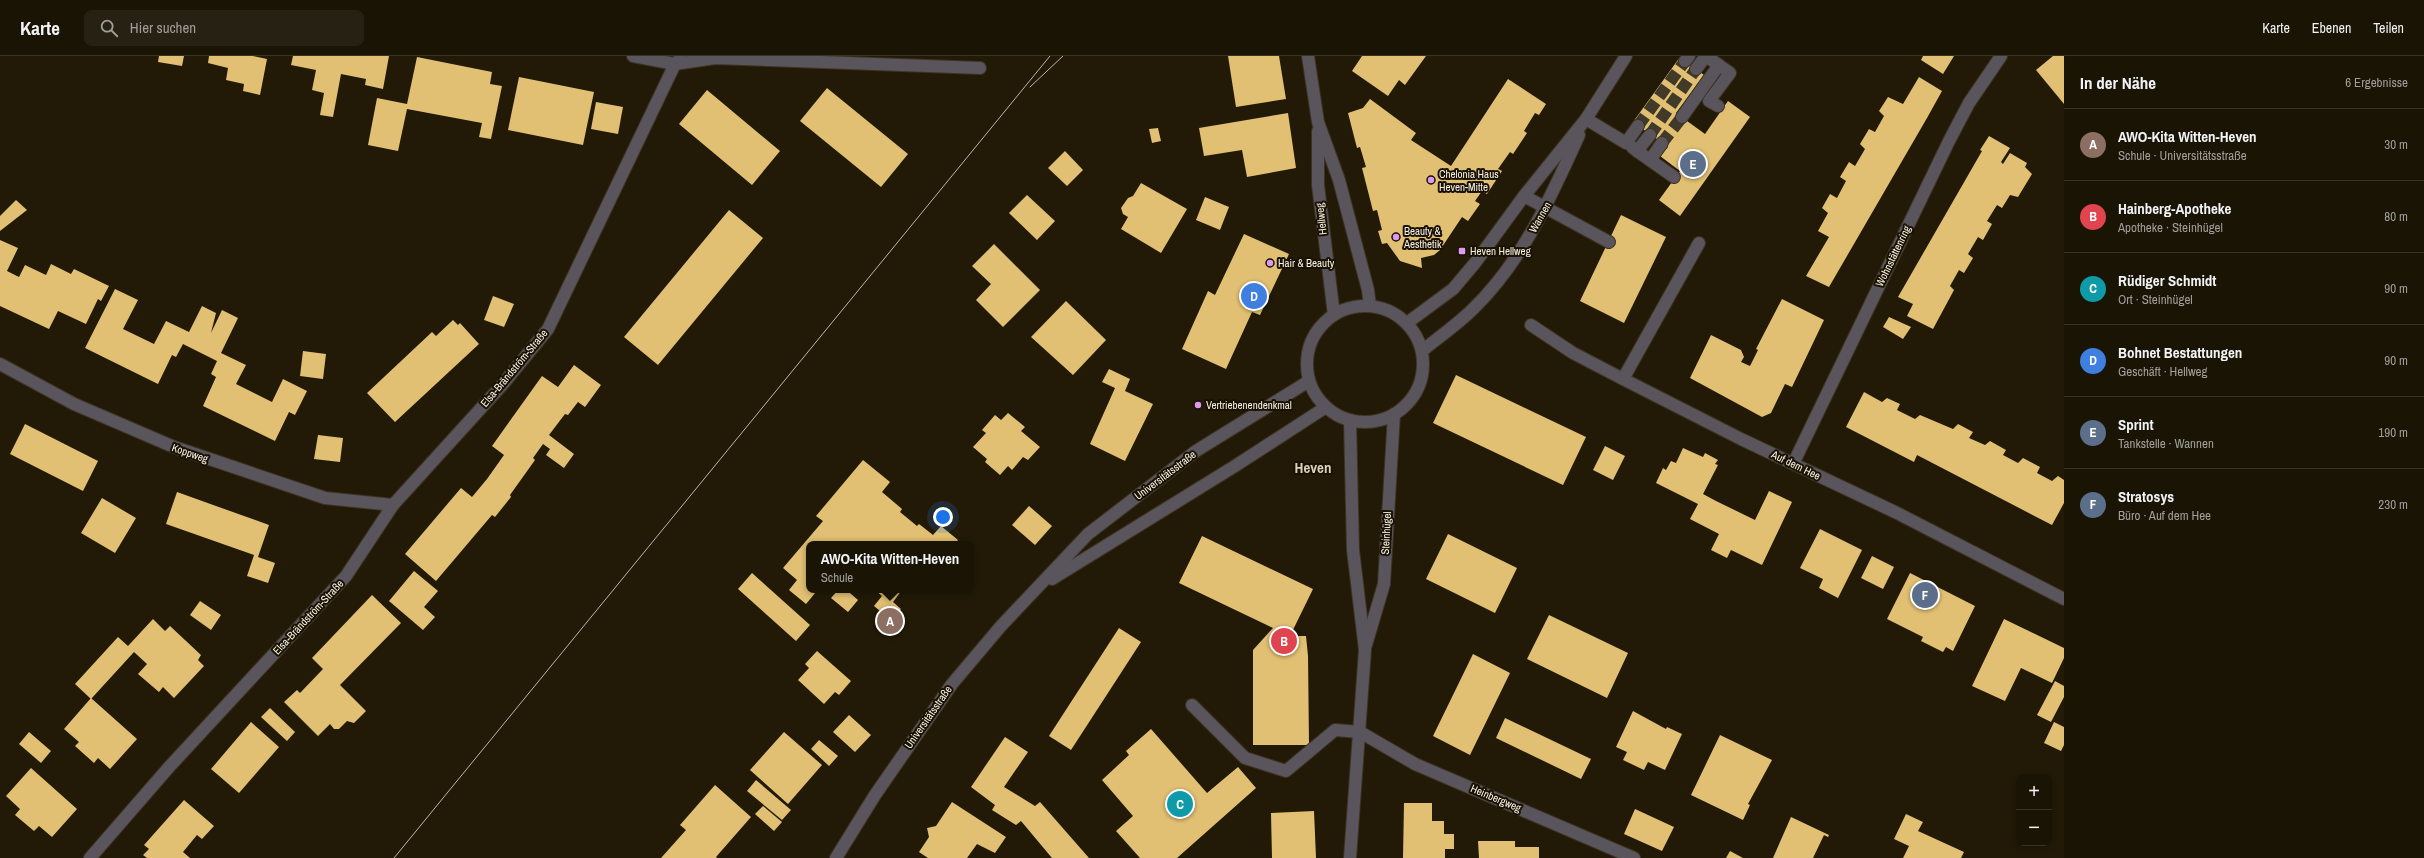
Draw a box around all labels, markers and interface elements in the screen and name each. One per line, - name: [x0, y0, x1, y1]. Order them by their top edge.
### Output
- search box: [84, 10, 364, 46]
- text: Karte: [20, 15, 60, 41]
- icon: search: [98, 17, 120, 39]
- text: Hier suchen: [130, 17, 196, 38]
- text: Karte: [2262, 19, 2290, 37]
- text: Ebenen: [2312, 19, 2351, 37]
- text: Teilen: [2373, 19, 2404, 37]
- text: In der Nähe: [2080, 71, 2156, 94]
- text: 6 Ergebnisse: [2345, 74, 2408, 91]
- text: AWO-Kita Witten-Heven: [2118, 126, 2257, 147]
- text: A: [2089, 136, 2097, 153]
- text: 30 m: [2384, 136, 2408, 153]
- text: Schule · Universitätsstraße: [2118, 147, 2247, 164]
- pin: E: [1680, 149, 1706, 179]
- place label: Chelonia Haus Heven-Mitte: [1439, 167, 1499, 194]
- marker: Chelonia Haus Heven-Mitte: [1426, 175, 1436, 185]
- text: Hainberg-Apotheke: [2118, 198, 2231, 219]
- street label: Wannen: [1526, 199, 1554, 235]
- street label: Hellweg: [1312, 202, 1330, 236]
- text: B: [2089, 208, 2097, 225]
- text: 80 m: [2384, 208, 2408, 225]
- text: Apotheke · Steinhügel: [2118, 219, 2223, 236]
- street label: Wohnstättenring: [1872, 223, 1914, 289]
- place label: Beauty & Aesthetik: [1403, 224, 1442, 251]
- marker: Beauty & Aesthetik: [1391, 232, 1401, 242]
- place label: Heven Hellweg: [1470, 244, 1531, 258]
- marker: Heven Hellweg: [1457, 246, 1467, 256]
- place label: Hair & Beauty: [1278, 256, 1335, 270]
- marker: Hair & Beauty: [1265, 258, 1275, 268]
- text: Rüdiger Schmidt: [2118, 270, 2216, 291]
- text: C: [2089, 280, 2097, 297]
- text: 90 m: [2384, 280, 2408, 297]
- pin: D: [1241, 281, 1267, 311]
- text: Ort · Steinhügel: [2118, 291, 2193, 308]
- street label: Elsa-Brändström-Straße: [477, 326, 551, 410]
- text: Bohnet Bestattungen: [2118, 342, 2242, 363]
- text: D: [2089, 352, 2097, 369]
- text: 90 m: [2384, 352, 2408, 369]
- text: Geschäft · Hellweg: [2118, 363, 2207, 380]
- place label: Vertriebenendenkmal: [1206, 398, 1292, 412]
- marker: Vertriebenendenkmal: [1193, 400, 1203, 410]
- text: Sprint: [2118, 414, 2154, 435]
- text: E: [2089, 424, 2097, 441]
- text: 190 m: [2378, 424, 2408, 441]
- text: Tankstelle · Wannen: [2118, 435, 2214, 452]
- street label: Koppweg: [170, 440, 210, 466]
- street label: Universitätsstraße: [1131, 447, 1199, 503]
- street label: Auf dem Hee: [1768, 447, 1823, 483]
- district label: Heven: [1295, 457, 1331, 478]
- text: Stratosys: [2118, 486, 2174, 507]
- text: F: [2090, 496, 2096, 513]
- text: 230 m: [2378, 496, 2408, 513]
- your location: [933, 507, 953, 527]
- text: Büro · Auf dem Hee: [2118, 507, 2211, 524]
- street label: Steinhügel: [1378, 511, 1394, 555]
- popup: [806, 541, 974, 593]
- text: AWO-Kita Witten-Heven: [821, 548, 959, 569]
- text: Schule: [821, 569, 853, 586]
- street label: Elsa-Brändström-Straße: [270, 577, 346, 657]
- pin: F: [1912, 580, 1938, 610]
- pin: A: [877, 606, 903, 636]
- pin: B: [1271, 626, 1297, 656]
- street label: Universitätsstraße: [901, 683, 955, 751]
- map controls: [2016, 774, 2052, 846]
- button: +: [2016, 774, 2052, 810]
- street label: Heinbergweg: [1469, 781, 1523, 815]
- pin: C: [1167, 789, 1193, 819]
- button: −: [2016, 810, 2052, 846]

